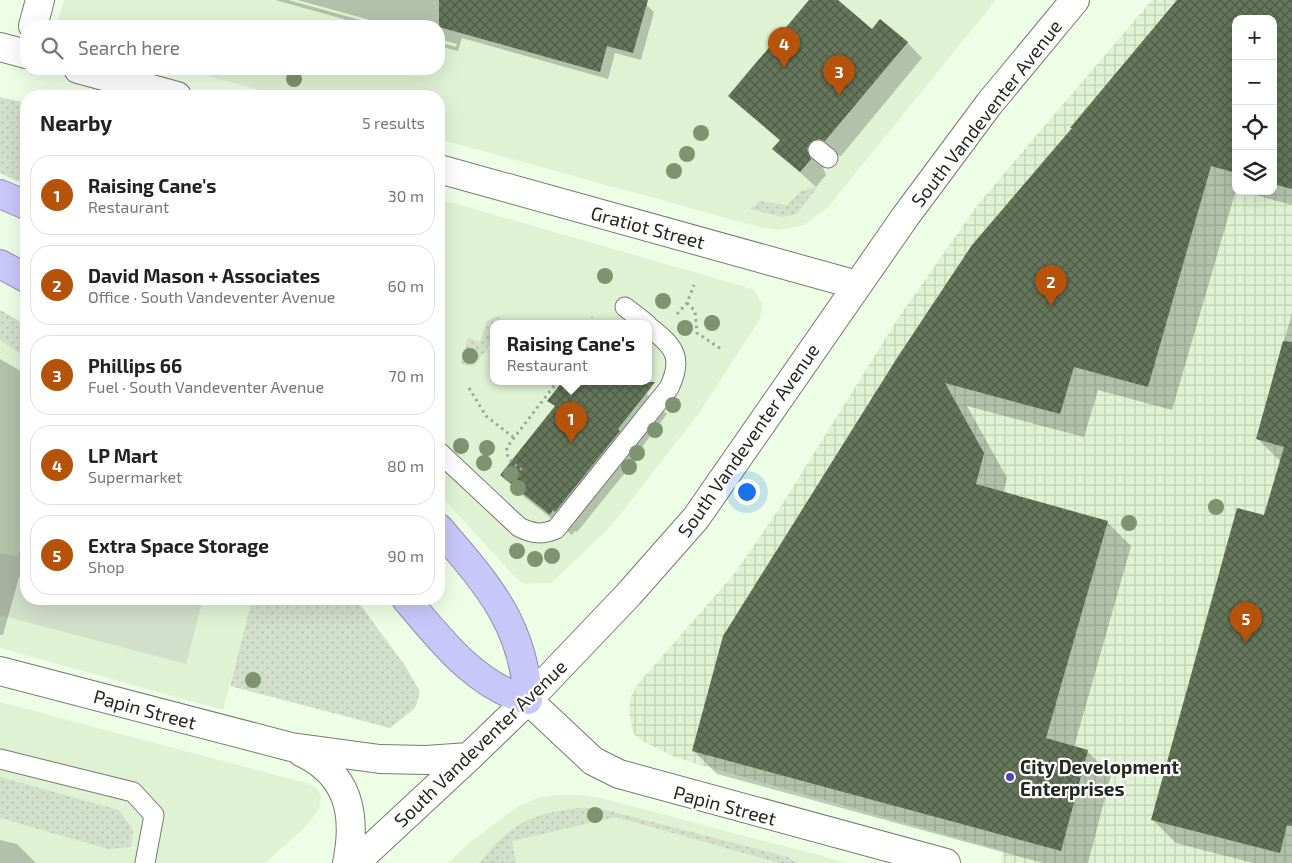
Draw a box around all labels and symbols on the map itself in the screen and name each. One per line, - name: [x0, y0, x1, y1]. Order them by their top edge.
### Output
- street label: South Vandeventer Avenue: [906, 15, 1066, 211]
- pin: 4: [768, 27, 800, 68]
- pin: 3: [823, 55, 855, 96]
- street label: Gratiot Street: [589, 201, 707, 253]
- pin: 2: [1035, 265, 1067, 306]
- street label: South Vandeventer Avenue: [672, 339, 824, 541]
- pin: 1: [555, 402, 587, 443]
- your location: [734, 479, 760, 505]
- pin: 5: [1230, 602, 1262, 643]
- street label: South Vandeventer Avenue: [389, 654, 571, 832]
- street label: Papin Street: [91, 684, 199, 734]
- place label: City Development Enterprises: [1020, 755, 1179, 800]
- marker: City Development Enterprises: [1004, 771, 1016, 783]
- street label: Papin Street: [671, 780, 779, 830]

